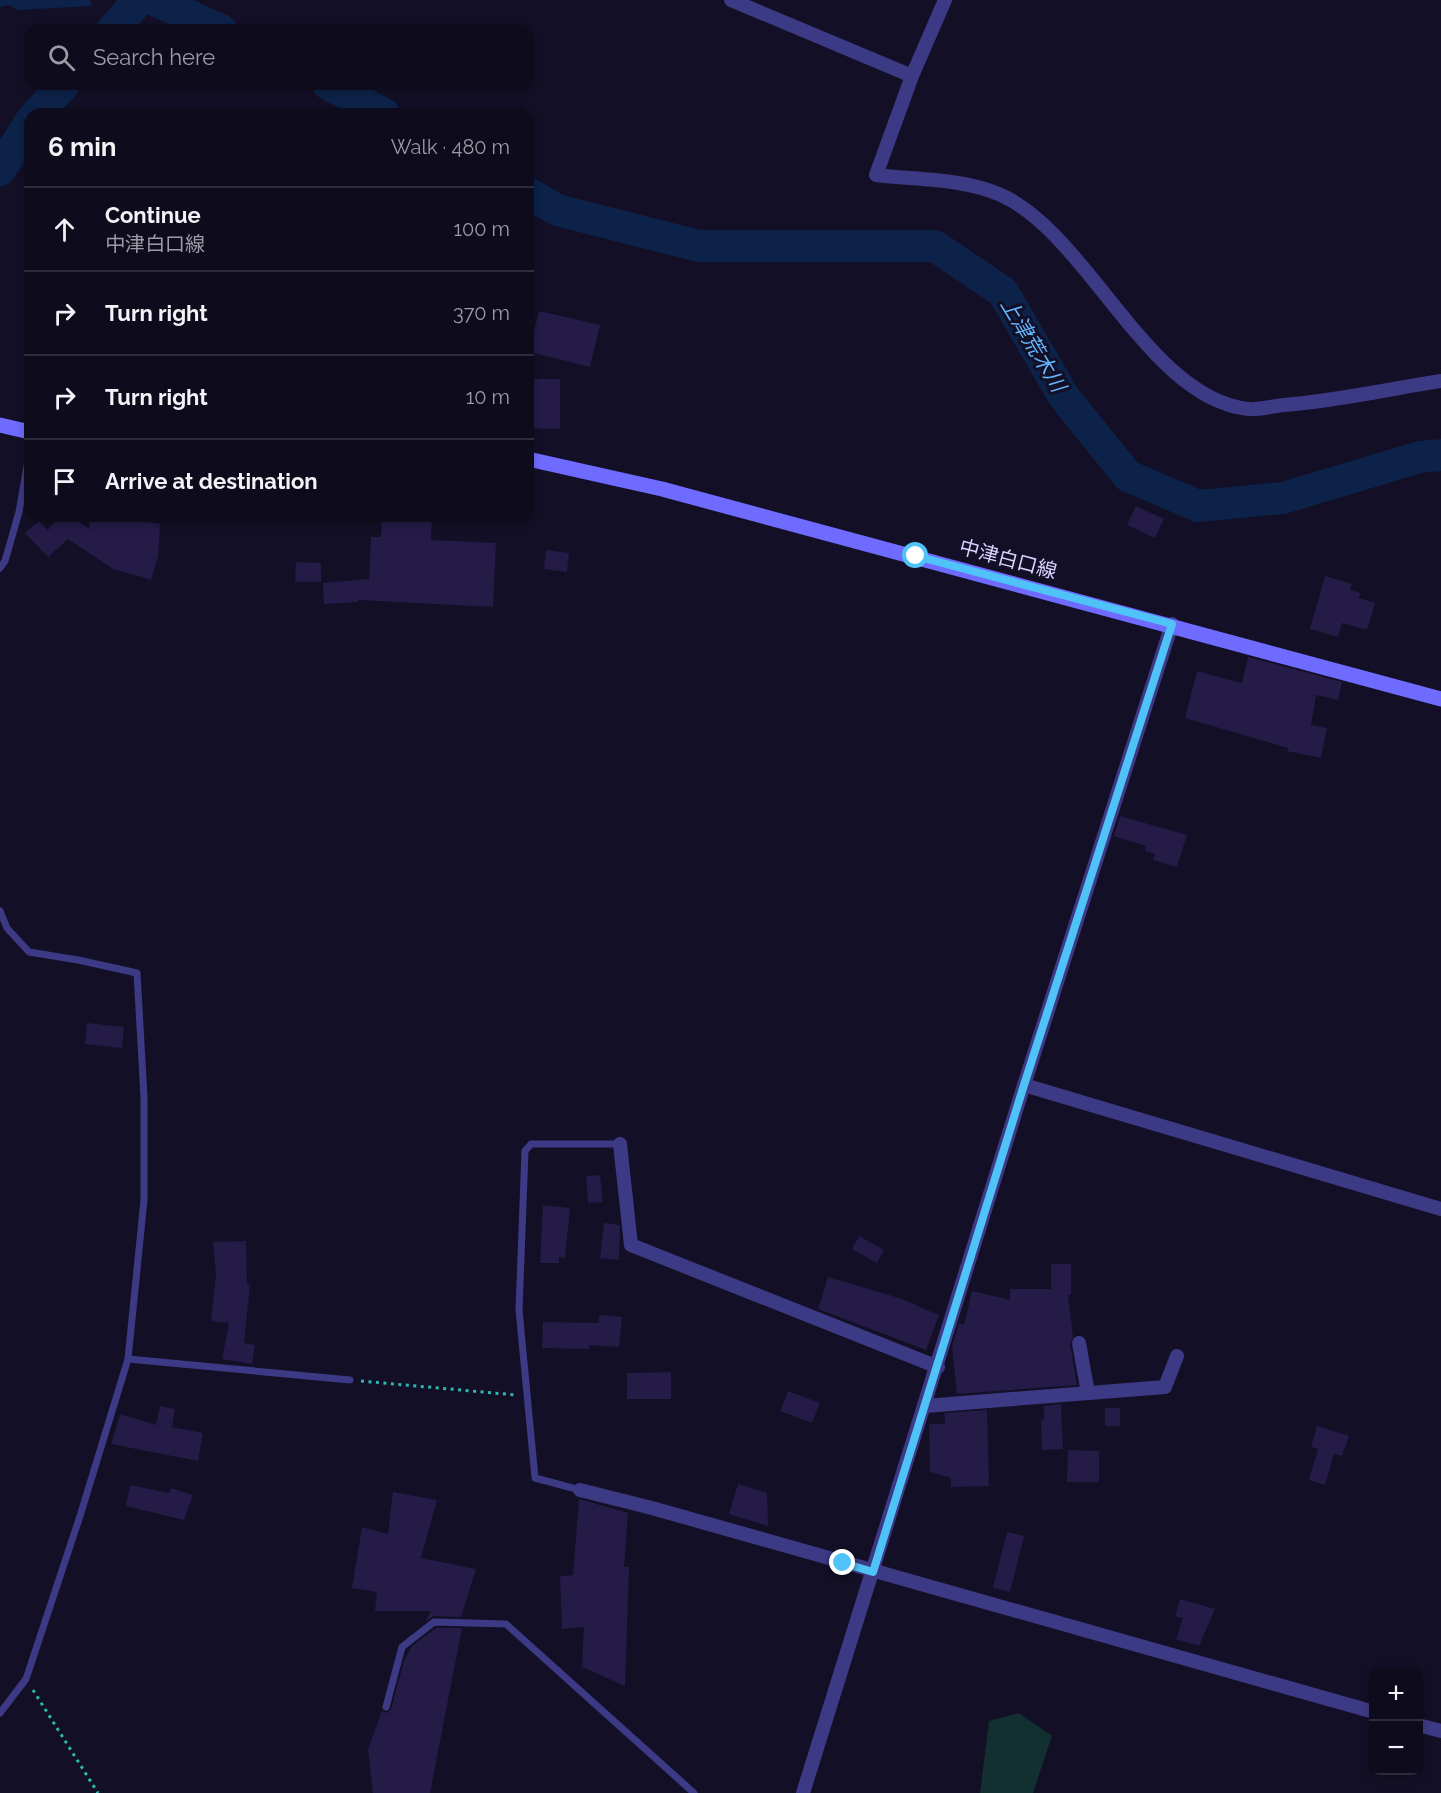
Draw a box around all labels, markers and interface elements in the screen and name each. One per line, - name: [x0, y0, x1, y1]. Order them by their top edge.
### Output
- search box: [24, 24, 534, 90]
- icon: search: [45, 41, 78, 74]
- text: Search here: [93, 44, 215, 70]
- text: 6 min: [48, 132, 117, 162]
- text: Walk · 480 m: [391, 135, 510, 159]
- text: Continue: [105, 202, 201, 228]
- icon: ahead: [48, 213, 81, 246]
- text: 100 m: [453, 217, 510, 241]
- text: 中津白口線: [105, 232, 205, 256]
- water label: 上津荒木川: [996, 293, 1072, 398]
- icon: right: [48, 297, 81, 330]
- text: Turn right: [105, 300, 208, 326]
- text: 370 m: [453, 301, 510, 325]
- icon: right: [48, 381, 81, 414]
- text: Turn right: [105, 384, 208, 410]
- text: 10 m: [466, 385, 510, 409]
- icon: arrive: [48, 465, 81, 498]
- text: Arrive at destination: [105, 468, 318, 494]
- street label: 中津白口線: [957, 534, 1059, 584]
- route start: [902, 542, 928, 568]
- route end: [829, 1549, 855, 1575]
- map controls: [1369, 1667, 1423, 1775]
- button: +: [1369, 1667, 1423, 1721]
- button: −: [1369, 1721, 1423, 1775]

